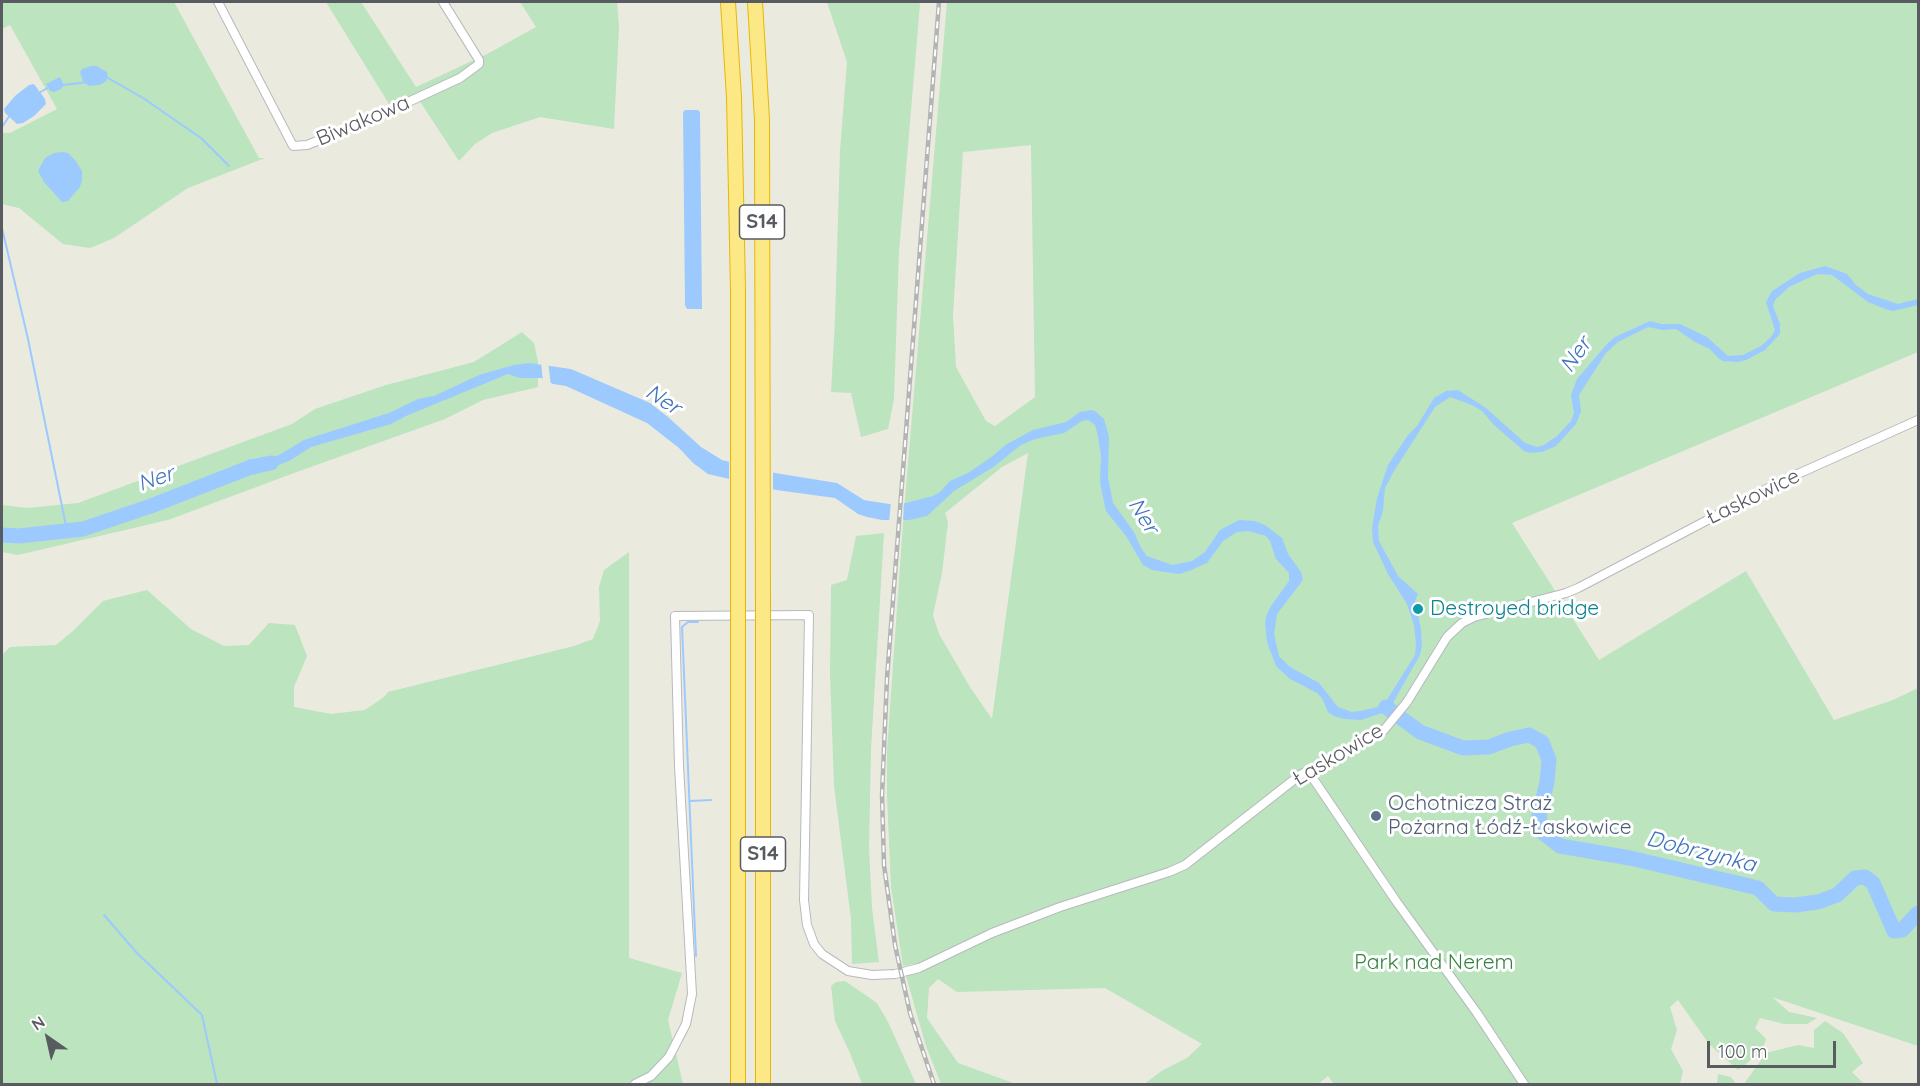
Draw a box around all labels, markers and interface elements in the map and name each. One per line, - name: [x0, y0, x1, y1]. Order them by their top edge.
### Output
- street label: Biwakowa: [313, 90, 413, 152]
- road number: S14: [740, 205, 784, 239]
- water label: Ner: [1555, 332, 1597, 378]
- water label: Ner: [640, 379, 686, 421]
- water label: Ner: [134, 461, 178, 497]
- street label: Łaskowice: [1702, 463, 1804, 531]
- water label: Ner: [1122, 493, 1164, 539]
- place label: Destroyed bridge: [1430, 596, 1599, 622]
- marker: Destroyed bridge: [1411, 602, 1425, 616]
- street label: Łaskowice: [1288, 718, 1388, 792]
- place label: Ochotnicza Straż Pożarna Łódź-Łaskowice: [1388, 791, 1631, 841]
- marker: Ochotnicza Straż Pożarna Łódź-Łaskowice: [1369, 809, 1383, 823]
- water label: Dobrzynka: [1644, 826, 1758, 878]
- road number: S14: [740, 837, 786, 871]
- park label: Park nad Nerem: [1354, 950, 1514, 976]
- north arrow: [18, 1008, 78, 1068]
- text: N: [27, 1012, 48, 1035]
- scale bar: [1710, 1029, 1839, 1067]
- text: 100 m: [1718, 1040, 1767, 1063]

